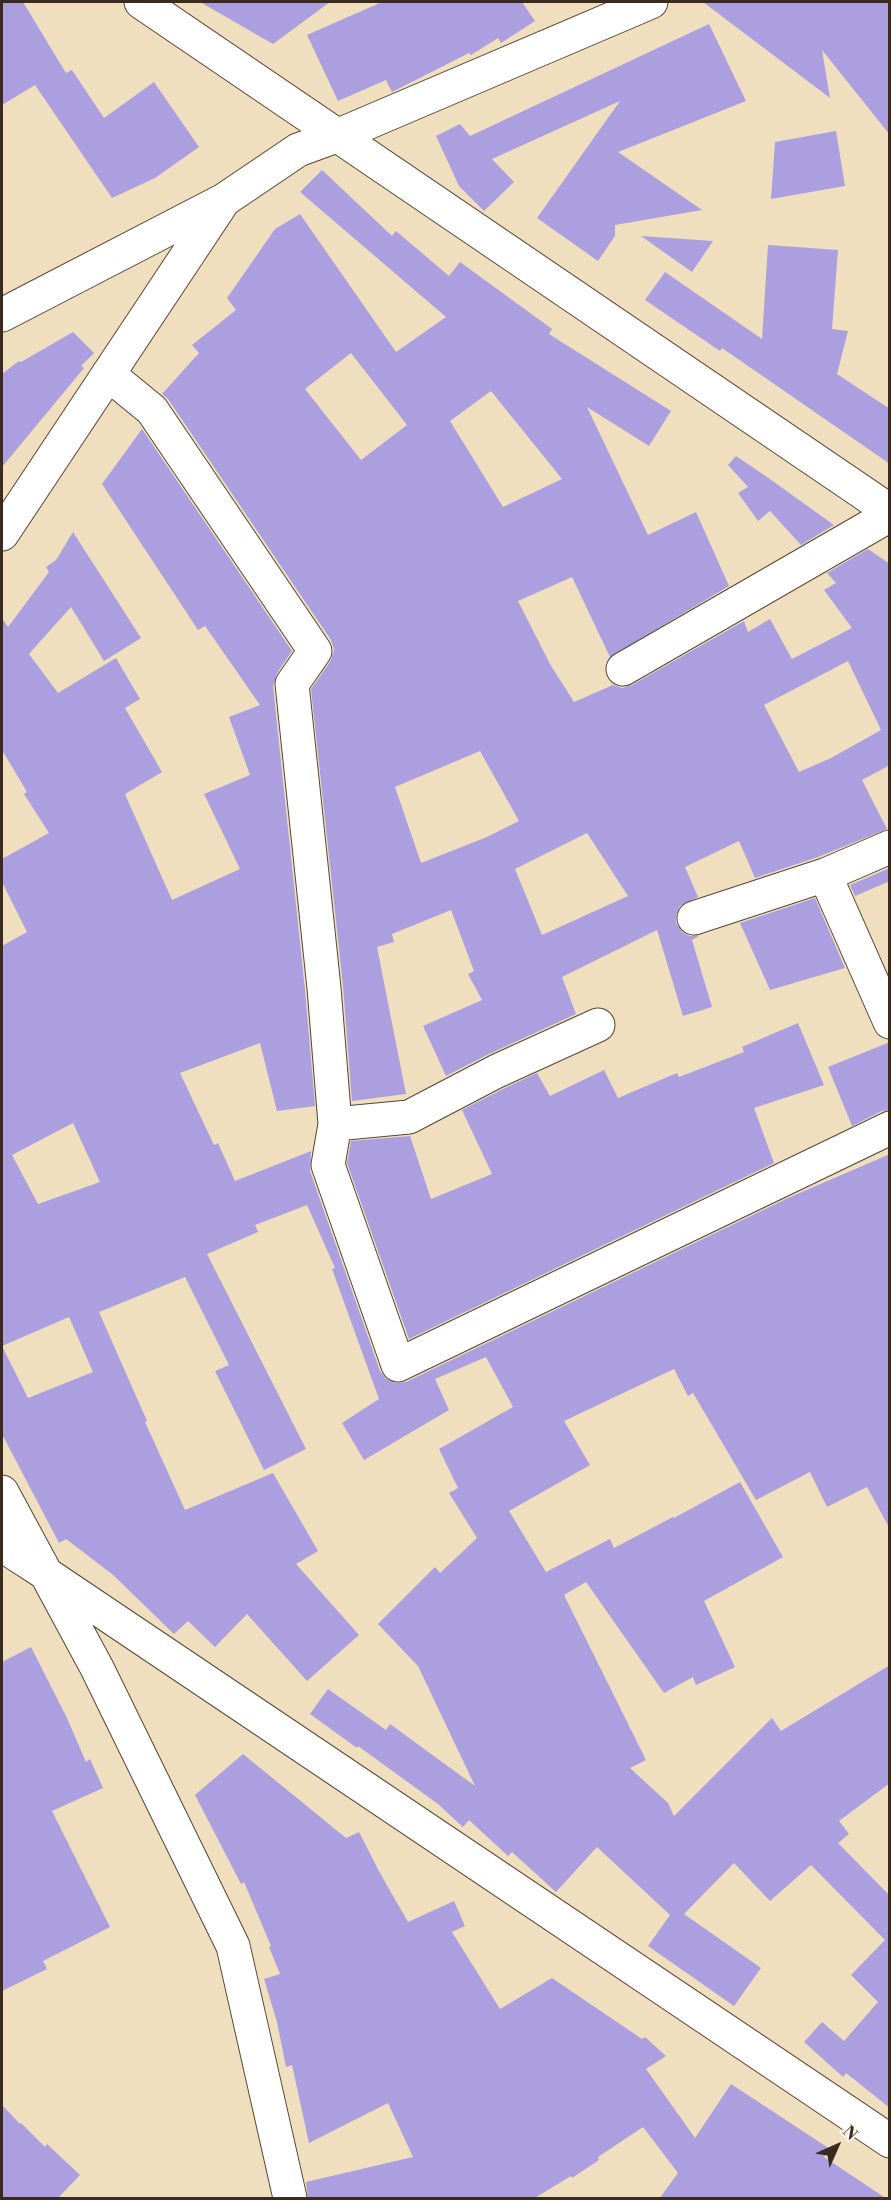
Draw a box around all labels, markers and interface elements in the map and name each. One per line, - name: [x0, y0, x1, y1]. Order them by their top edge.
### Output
- north arrow: [807, 2116, 867, 2176]
- text: N: [838, 2122, 861, 2145]

